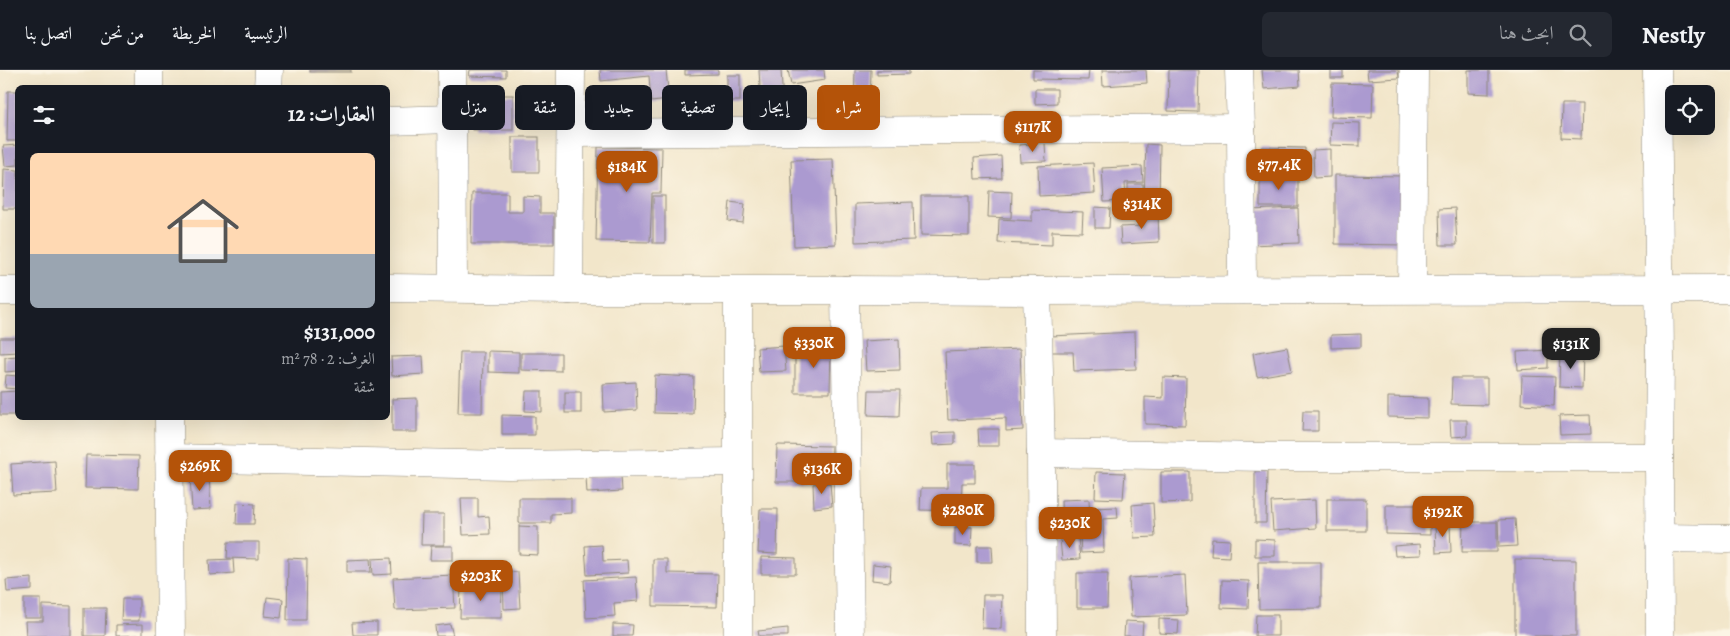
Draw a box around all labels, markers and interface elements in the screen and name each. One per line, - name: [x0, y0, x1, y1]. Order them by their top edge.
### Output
- search box: [1262, 12, 1612, 57]
- text: Nestly: [1642, 19, 1705, 51]
- text: ابحث هنا: [1499, 20, 1554, 46]
- text: اتصل بنا: [25, 21, 72, 45]
- text: من نحن: [100, 21, 144, 45]
- text: الخريطة: [172, 21, 216, 45]
- text: الرئيسية: [244, 21, 287, 45]
- icon: search: [1566, 21, 1594, 49]
- chip: منزل: [442, 85, 505, 130]
- chip: شقة: [515, 85, 575, 130]
- chip: جديد: [585, 85, 652, 130]
- chip: تصفية: [662, 85, 733, 130]
- chip: إيجار: [743, 85, 807, 130]
- chip: شراء: [817, 85, 880, 130]
- map controls: [1665, 85, 1715, 135]
- button: locate: [1665, 85, 1715, 135]
- text: العقارات: 12: [288, 100, 375, 128]
- icon: filters: [30, 101, 58, 129]
- pin: $117K: [998, 111, 1068, 153]
- text: $117K: [1015, 116, 1051, 138]
- pin: $77.4K: [1238, 148, 1320, 191]
- pin: $184K: [592, 150, 662, 193]
- text: $77.4K: [1257, 154, 1301, 176]
- text: $184K: [608, 156, 646, 178]
- icon: home: [158, 186, 248, 276]
- pin: $314K: [1107, 188, 1177, 230]
- text: $314K: [1123, 193, 1161, 215]
- text: $131,000: [304, 318, 375, 346]
- pin: $330K: [779, 326, 849, 369]
- pin: $131K: [1536, 328, 1606, 370]
- text: $330K: [794, 332, 834, 354]
- text: $131K: [1553, 333, 1589, 355]
- text: الغرف: 2 · 78 m²: [281, 348, 375, 370]
- text: شقة: [354, 376, 375, 398]
- pin: $269K: [165, 450, 235, 492]
- pin: $136K: [787, 452, 857, 495]
- text: $269K: [180, 455, 220, 477]
- text: $136K: [803, 458, 841, 480]
- pin: $280K: [928, 494, 998, 536]
- pin: $192K: [1408, 496, 1478, 538]
- text: $280K: [942, 499, 984, 521]
- text: $192K: [1424, 501, 1462, 523]
- pin: $230K: [1035, 506, 1105, 549]
- text: $230K: [1050, 512, 1090, 534]
- pin: $203K: [446, 560, 516, 602]
- text: $203K: [461, 565, 501, 587]

